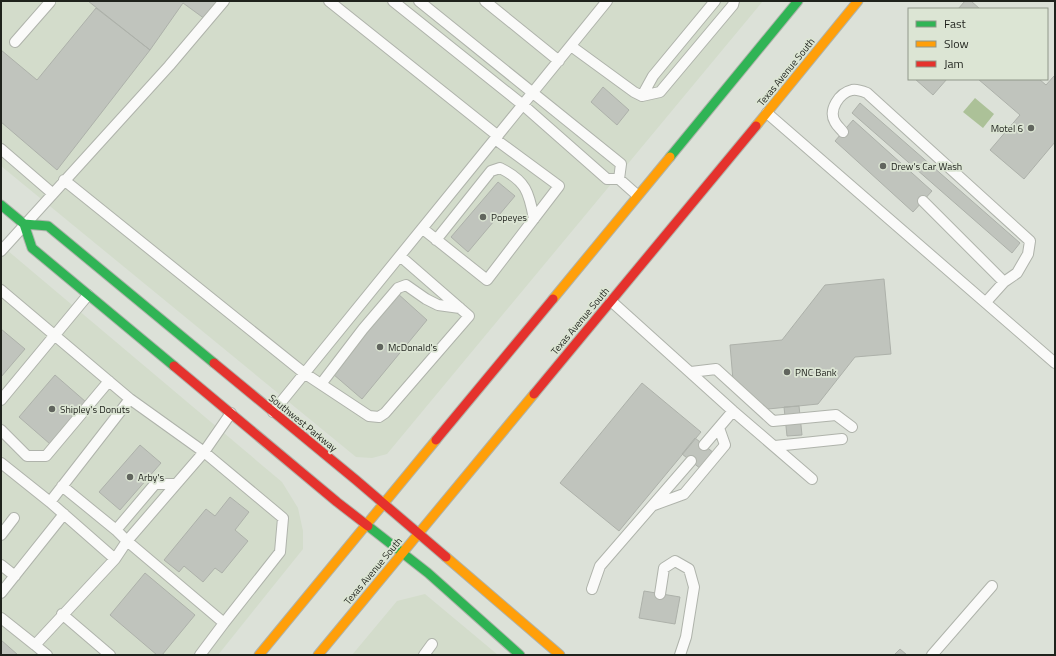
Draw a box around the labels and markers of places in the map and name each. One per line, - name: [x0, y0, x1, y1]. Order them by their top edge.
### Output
- place label: Motel 6: [991, 121, 1023, 136]
- marker: Motel 6: [1026, 123, 1036, 133]
- place label: Drew's Car Wash: [891, 159, 962, 174]
- marker: Drew's Car Wash: [878, 161, 888, 171]
- place label: Popeyes: [491, 210, 527, 225]
- marker: Popeyes: [478, 212, 488, 222]
- place label: McDonald's: [388, 340, 437, 355]
- marker: McDonald's: [375, 342, 385, 352]
- place label: PNC Bank: [795, 365, 837, 380]
- marker: PNC Bank: [782, 367, 792, 377]
- place label: Shipley's Donuts: [60, 402, 130, 417]
- marker: Shipley's Donuts: [47, 404, 57, 414]
- place label: Arby's: [138, 470, 164, 485]
- marker: Arby's: [125, 472, 135, 482]

